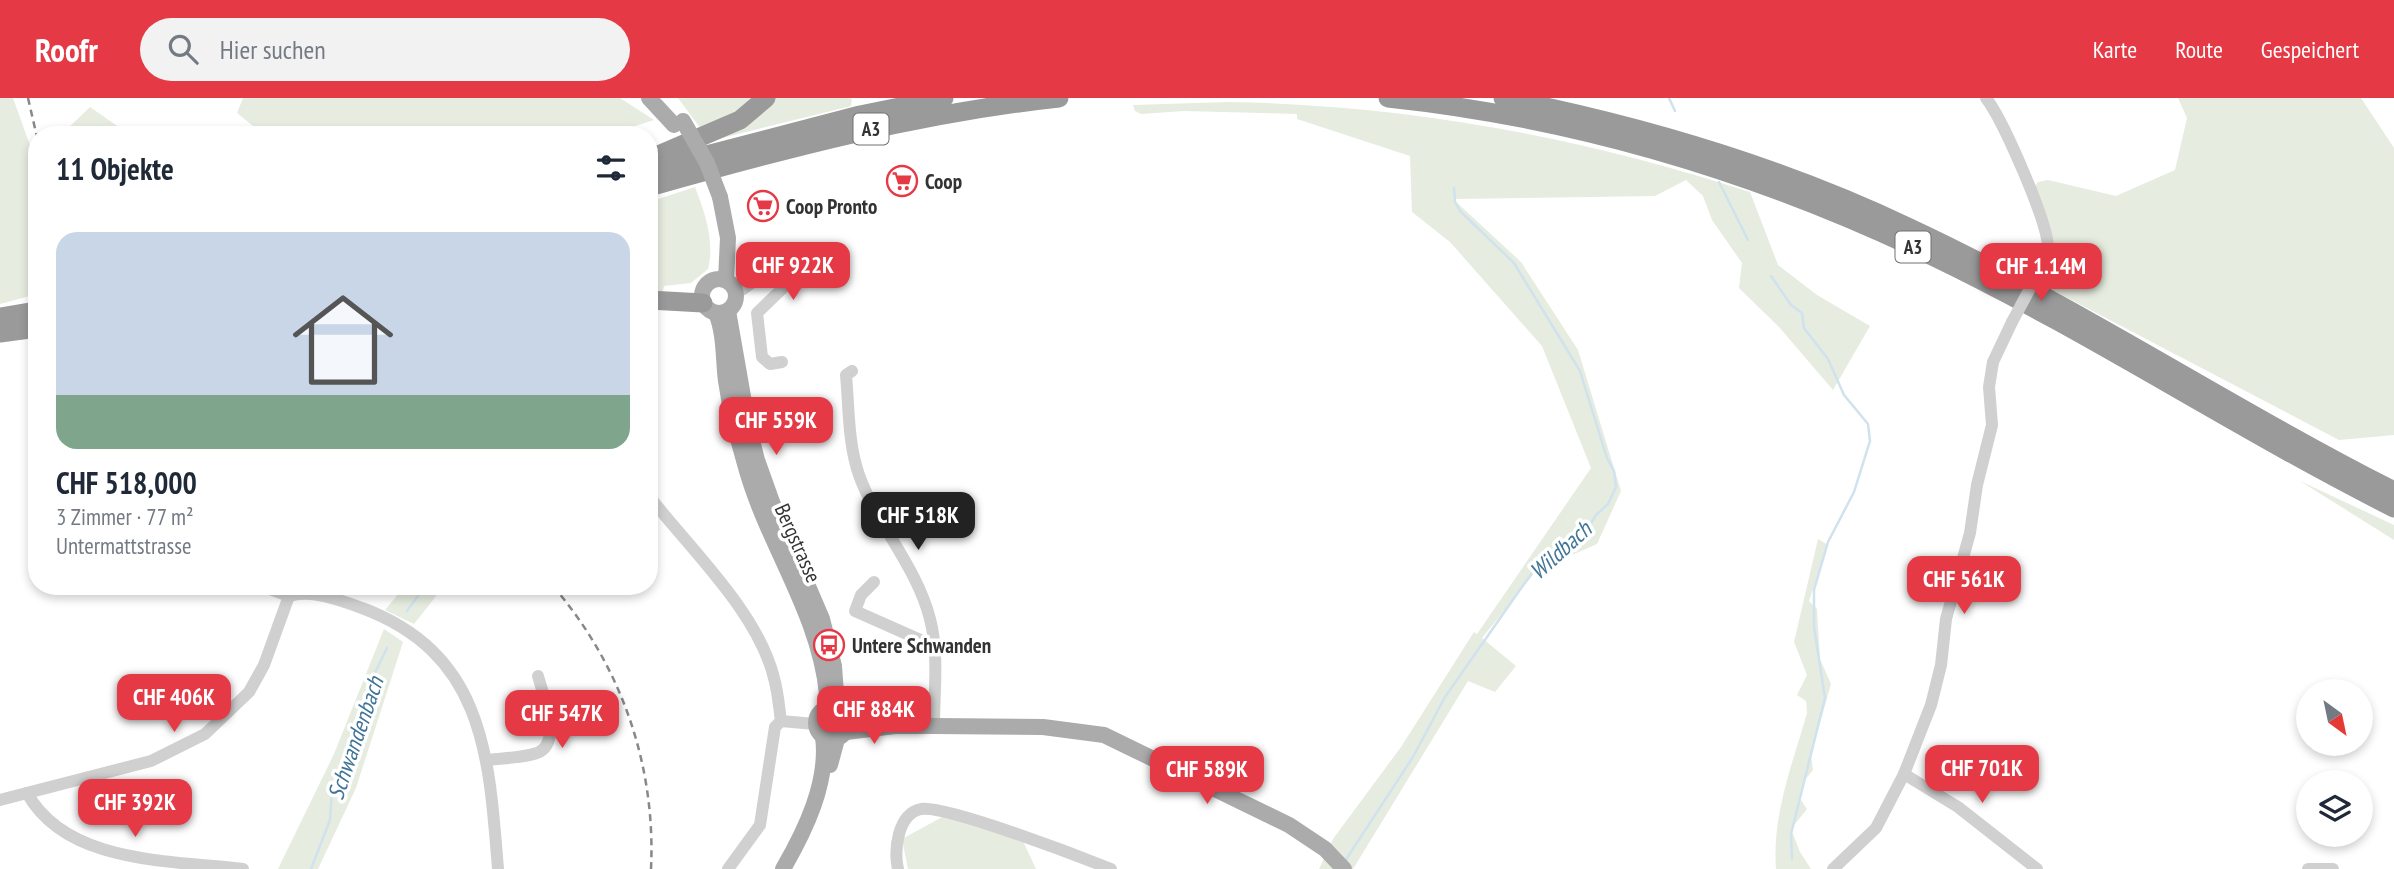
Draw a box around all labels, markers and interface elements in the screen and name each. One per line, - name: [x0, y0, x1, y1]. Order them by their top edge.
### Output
- search box: [140, 18, 630, 81]
- text: Roofr: [35, 28, 98, 71]
- icon: search: [164, 30, 202, 68]
- text: Hier suchen: [220, 33, 326, 66]
- text: Karte: [2093, 34, 2137, 65]
- text: Route: [2175, 34, 2223, 65]
- text: Gespeichert: [2261, 34, 2359, 65]
- road number: A3: [854, 114, 888, 144]
- text: 11 Objekte: [56, 149, 174, 188]
- icon: filters: [592, 149, 630, 187]
- supermarket icon: Coop: [885, 164, 919, 198]
- place label: Coop: [925, 168, 962, 195]
- supermarket icon: Coop Pronto: [746, 189, 780, 223]
- place label: Coop Pronto: [786, 193, 877, 220]
- road number: A3: [1896, 232, 1930, 262]
- pin: CHF 922K: [721, 242, 865, 302]
- pin: CHF 1.14M: [1961, 244, 2121, 303]
- text: CHF 922K: [752, 250, 834, 279]
- text: CHF 1.14M: [1996, 251, 2086, 280]
- icon: home: [280, 277, 406, 403]
- pin: CHF 559K: [704, 398, 848, 457]
- text: CHF 559K: [735, 405, 817, 434]
- text: CHF 518,000: [56, 463, 197, 502]
- pin: CHF 518K: [846, 492, 990, 552]
- street label: Bergstrasse: [769, 499, 827, 587]
- text: CHF 518K: [877, 500, 959, 529]
- text: 3 Zimmer · 77 m²: [56, 502, 194, 531]
- water label: Wildbach: [1523, 513, 1598, 585]
- text: Untermattstrasse: [56, 531, 192, 560]
- pin: CHF 561K: [1892, 556, 2036, 616]
- text: CHF 561K: [1923, 564, 2005, 593]
- bus stop icon: Untere Schwanden: [812, 628, 846, 662]
- place label: Untere Schwanden: [852, 632, 991, 659]
- water label: Schwandenbach: [320, 671, 390, 803]
- pin: CHF 406K: [102, 674, 246, 734]
- north arrow: [2296, 679, 2373, 756]
- map controls: [2296, 679, 2373, 847]
- text: CHF 406K: [133, 682, 215, 711]
- pin: CHF 884K: [802, 686, 946, 746]
- pin: CHF 547K: [490, 690, 634, 750]
- text: CHF 884K: [833, 694, 915, 723]
- text: CHF 547K: [521, 698, 603, 727]
- pin: CHF 589K: [1135, 746, 1279, 806]
- pin: CHF 701K: [1910, 746, 2054, 805]
- text: CHF 701K: [1941, 753, 2023, 782]
- text: CHF 589K: [1166, 754, 1248, 783]
- button: layers: [2296, 770, 2373, 847]
- pin: CHF 392K: [63, 780, 207, 839]
- text: CHF 392K: [94, 787, 176, 816]

